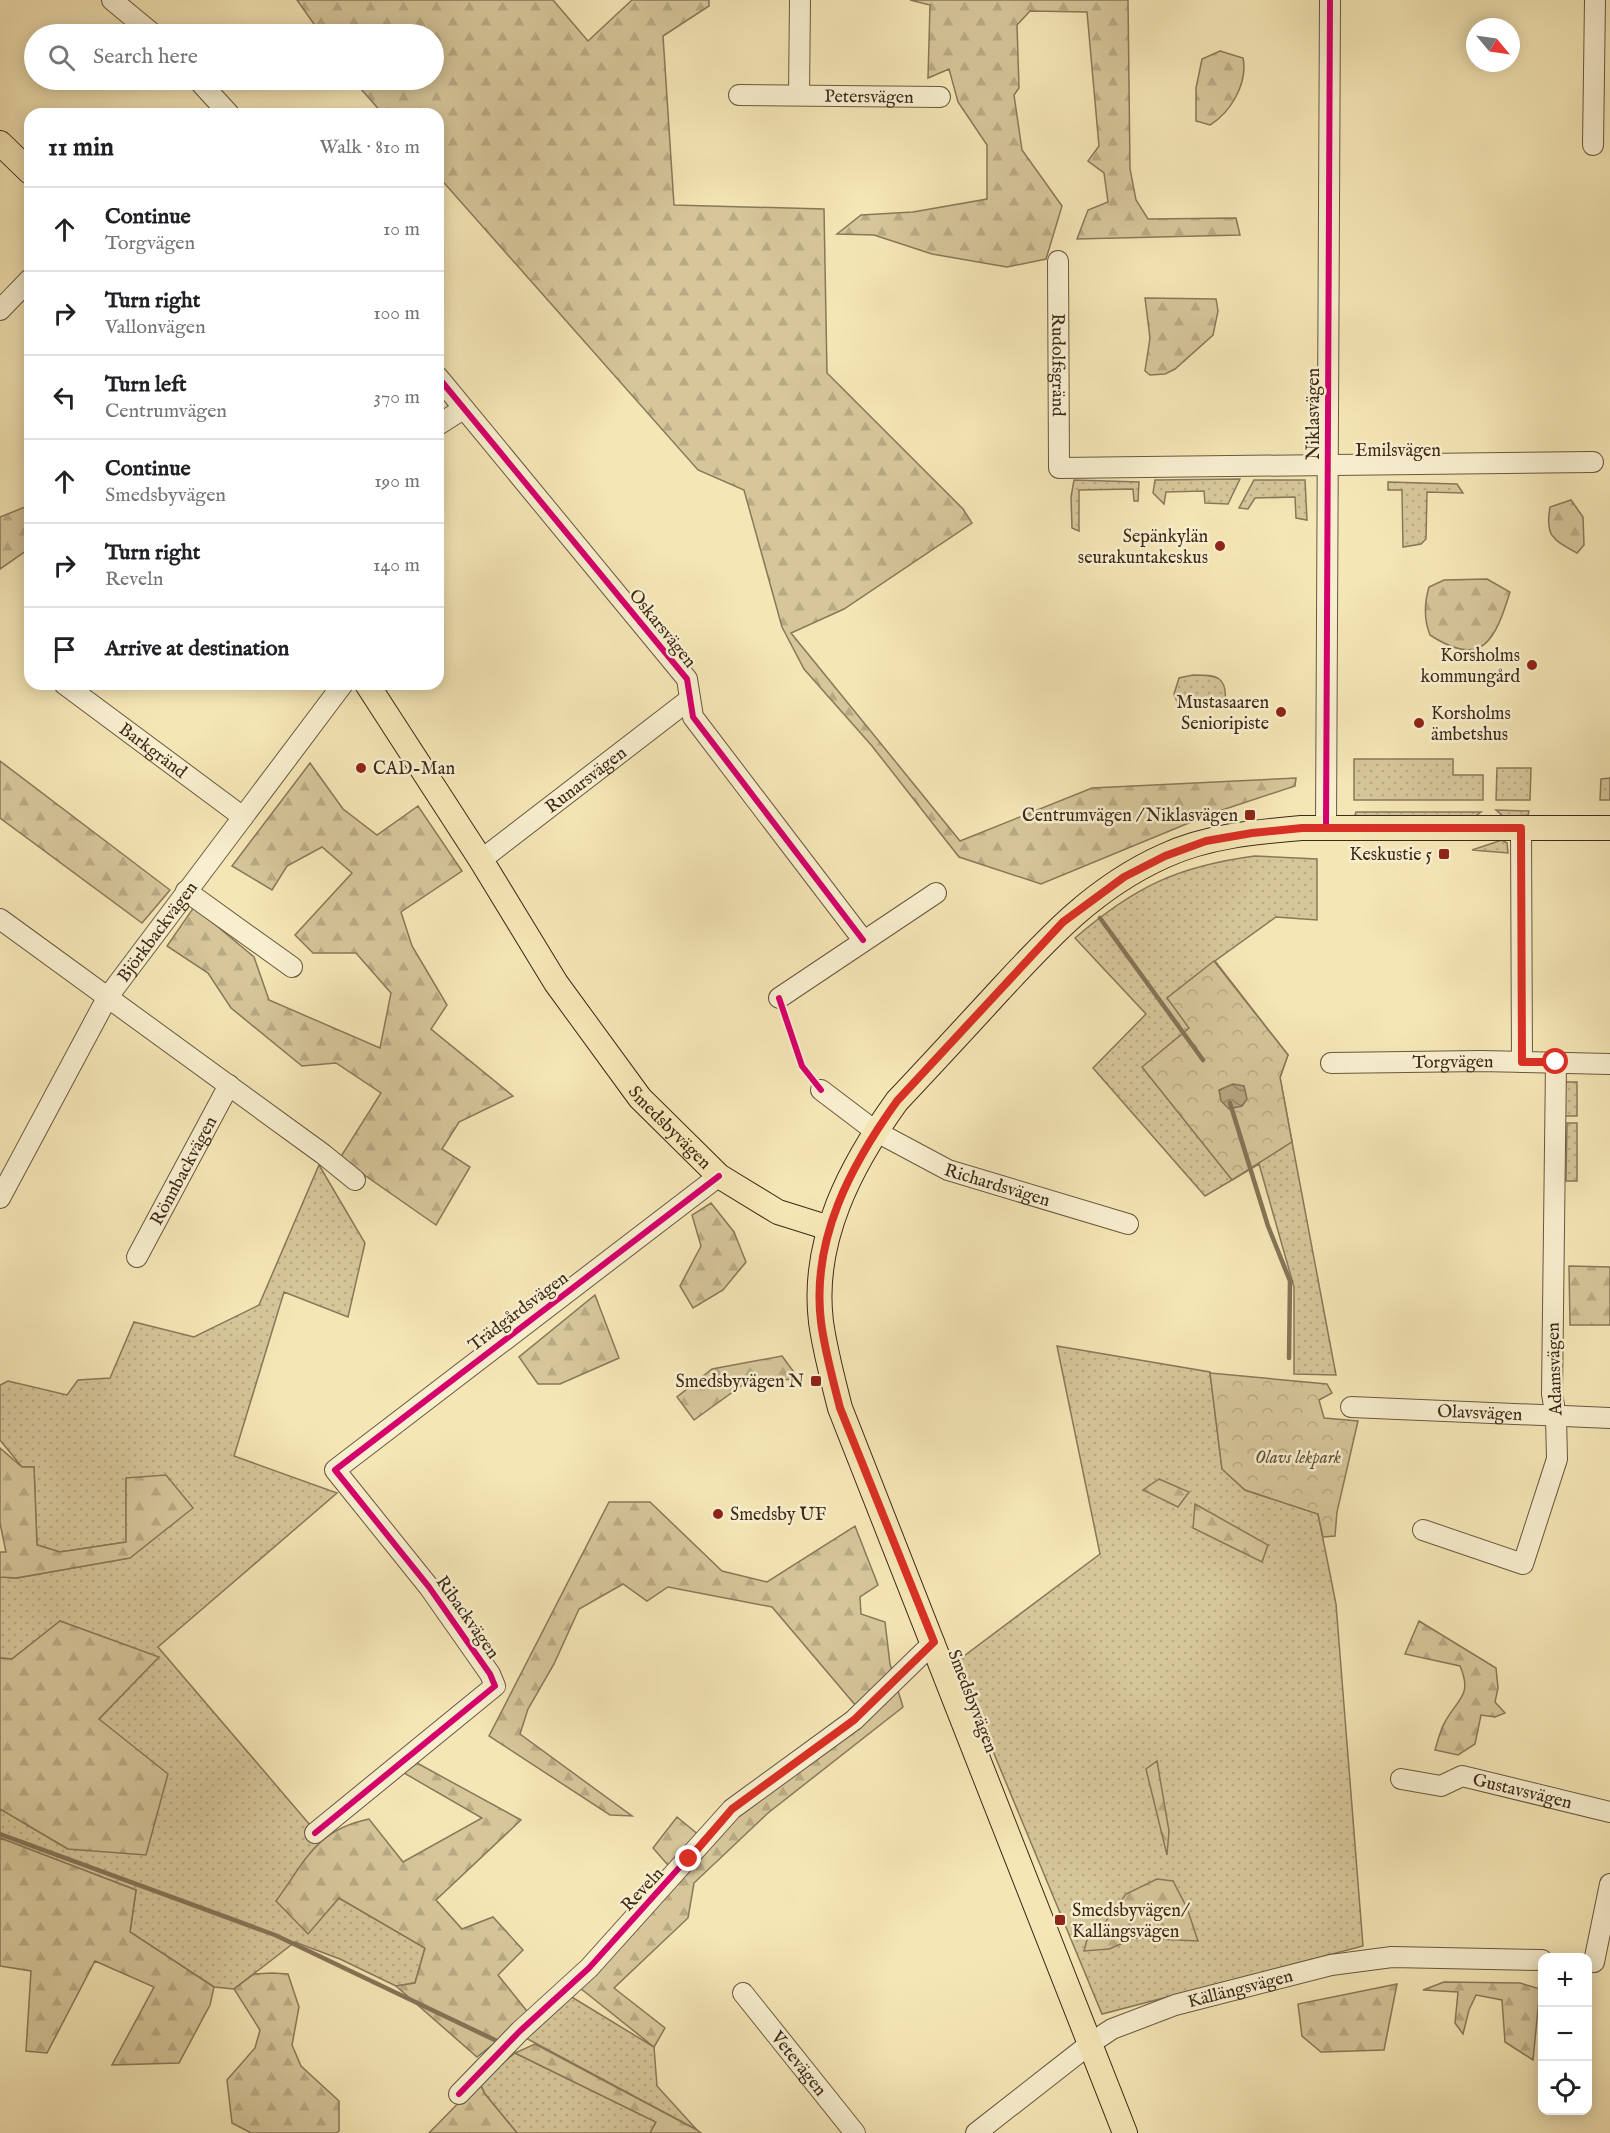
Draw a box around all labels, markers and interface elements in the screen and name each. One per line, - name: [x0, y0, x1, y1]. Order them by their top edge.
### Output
- north arrow: [1466, 18, 1520, 72]
- search box: [24, 24, 444, 90]
- icon: search: [45, 41, 78, 74]
- text: Search here: [93, 43, 198, 71]
- street label: Petersvägen: [824, 86, 914, 110]
- text: 11 min: [48, 131, 114, 164]
- text: Walk · 810 m: [319, 135, 420, 160]
- text: Continue: [105, 203, 191, 231]
- icon: ahead: [48, 213, 81, 246]
- text: 10 m: [383, 217, 420, 242]
- text: Torgvägen: [105, 231, 195, 256]
- text: Turn right: [105, 287, 200, 315]
- icon: right: [48, 297, 81, 330]
- text: 100 m: [373, 301, 420, 326]
- street label: Rudolfsgränd: [1045, 313, 1069, 417]
- text: Vallonvägen: [105, 315, 206, 340]
- street label: Niklasvägen: [1303, 367, 1326, 460]
- text: Turn left: [105, 371, 187, 399]
- icon: left: [48, 381, 81, 414]
- text: 370 m: [374, 385, 420, 410]
- text: Centrumvägen: [105, 399, 227, 424]
- street label: Emilsvägen: [1355, 440, 1441, 463]
- text: Continue: [105, 455, 191, 483]
- icon: ahead: [48, 465, 81, 498]
- text: 190 m: [374, 469, 420, 494]
- text: Smedsbyvägen: [105, 483, 226, 508]
- place label: Sepänkylän seurakuntakeskus: [1078, 526, 1208, 570]
- text: Turn right: [105, 539, 200, 567]
- marker: Sepänkylän seurakuntakeskus: [1213, 539, 1227, 553]
- icon: right: [48, 549, 81, 582]
- text: 140 m: [373, 553, 420, 578]
- text: Reveln: [105, 567, 163, 592]
- street label: Oskarsvägen: [623, 585, 701, 673]
- icon: arrive: [48, 633, 81, 666]
- text: Arrive at destination: [105, 635, 289, 663]
- place label: Korsholms kommungård: [1420, 645, 1520, 689]
- marker: Korsholms kommungård: [1525, 658, 1539, 672]
- place label: Mustasaaren Senioripiste: [1176, 692, 1269, 736]
- place label: Korsholms ämbetshus: [1431, 703, 1511, 747]
- marker: Mustasaaren Senioripiste: [1274, 705, 1288, 719]
- marker: Korsholms ämbetshus: [1412, 716, 1426, 730]
- street label: Barkgränd: [114, 719, 191, 785]
- street label: Runarsvägen: [541, 742, 632, 819]
- place label: CAD-Man: [373, 758, 455, 781]
- marker: CAD-Man: [354, 761, 368, 775]
- place label: Centrumvägen / Niklasvägen: [1022, 805, 1238, 828]
- marker: Centrumvägen / Niklasvägen: [1243, 808, 1257, 822]
- place label: Keskustie 5: [1349, 844, 1432, 867]
- marker: Keskustie 5: [1437, 847, 1451, 861]
- street label: Björkbackvägen: [113, 877, 204, 987]
- route start: [1542, 1048, 1568, 1074]
- street label: Torgvägen: [1412, 1051, 1494, 1075]
- street label: Smedsbyvägen: [622, 1082, 716, 1175]
- street label: Rönnbackvägen: [146, 1112, 223, 1230]
- street label: Richardsvägen: [941, 1159, 1053, 1213]
- street label: Trädgårdsvägen: [464, 1267, 574, 1357]
- street label: Adamsvägen: [1542, 1322, 1569, 1417]
- place label: Smedsbyvägen N: [676, 1371, 804, 1394]
- marker: Smedsbyvägen N: [809, 1374, 823, 1388]
- street label: Olavsvägen: [1437, 1401, 1523, 1427]
- park label: Olavs lekpark: [1255, 1447, 1341, 1470]
- place label: Smedsby UF: [730, 1504, 827, 1527]
- marker: Smedsby UF: [711, 1507, 725, 1521]
- street label: Ribackvägen: [430, 1572, 504, 1664]
- street label: Smedsbyvägen: [941, 1647, 1002, 1757]
- street label: Gustavsvägen: [1470, 1769, 1574, 1815]
- route end: [675, 1845, 701, 1871]
- street label: Reveln: [617, 1863, 670, 1917]
- place label: Smedsbyvägen/ Kallängsvägen: [1072, 1900, 1190, 1944]
- marker: Smedsbyvägen/ Kallängsvägen: [1053, 1913, 1067, 1927]
- map controls: [1538, 1953, 1592, 2115]
- button: +: [1538, 1953, 1592, 2007]
- street label: Källängsvägen: [1186, 1965, 1296, 2014]
- button: −: [1538, 2007, 1592, 2061]
- street label: Vetevägen: [764, 2026, 831, 2102]
- button: locate: [1538, 2061, 1592, 2115]

